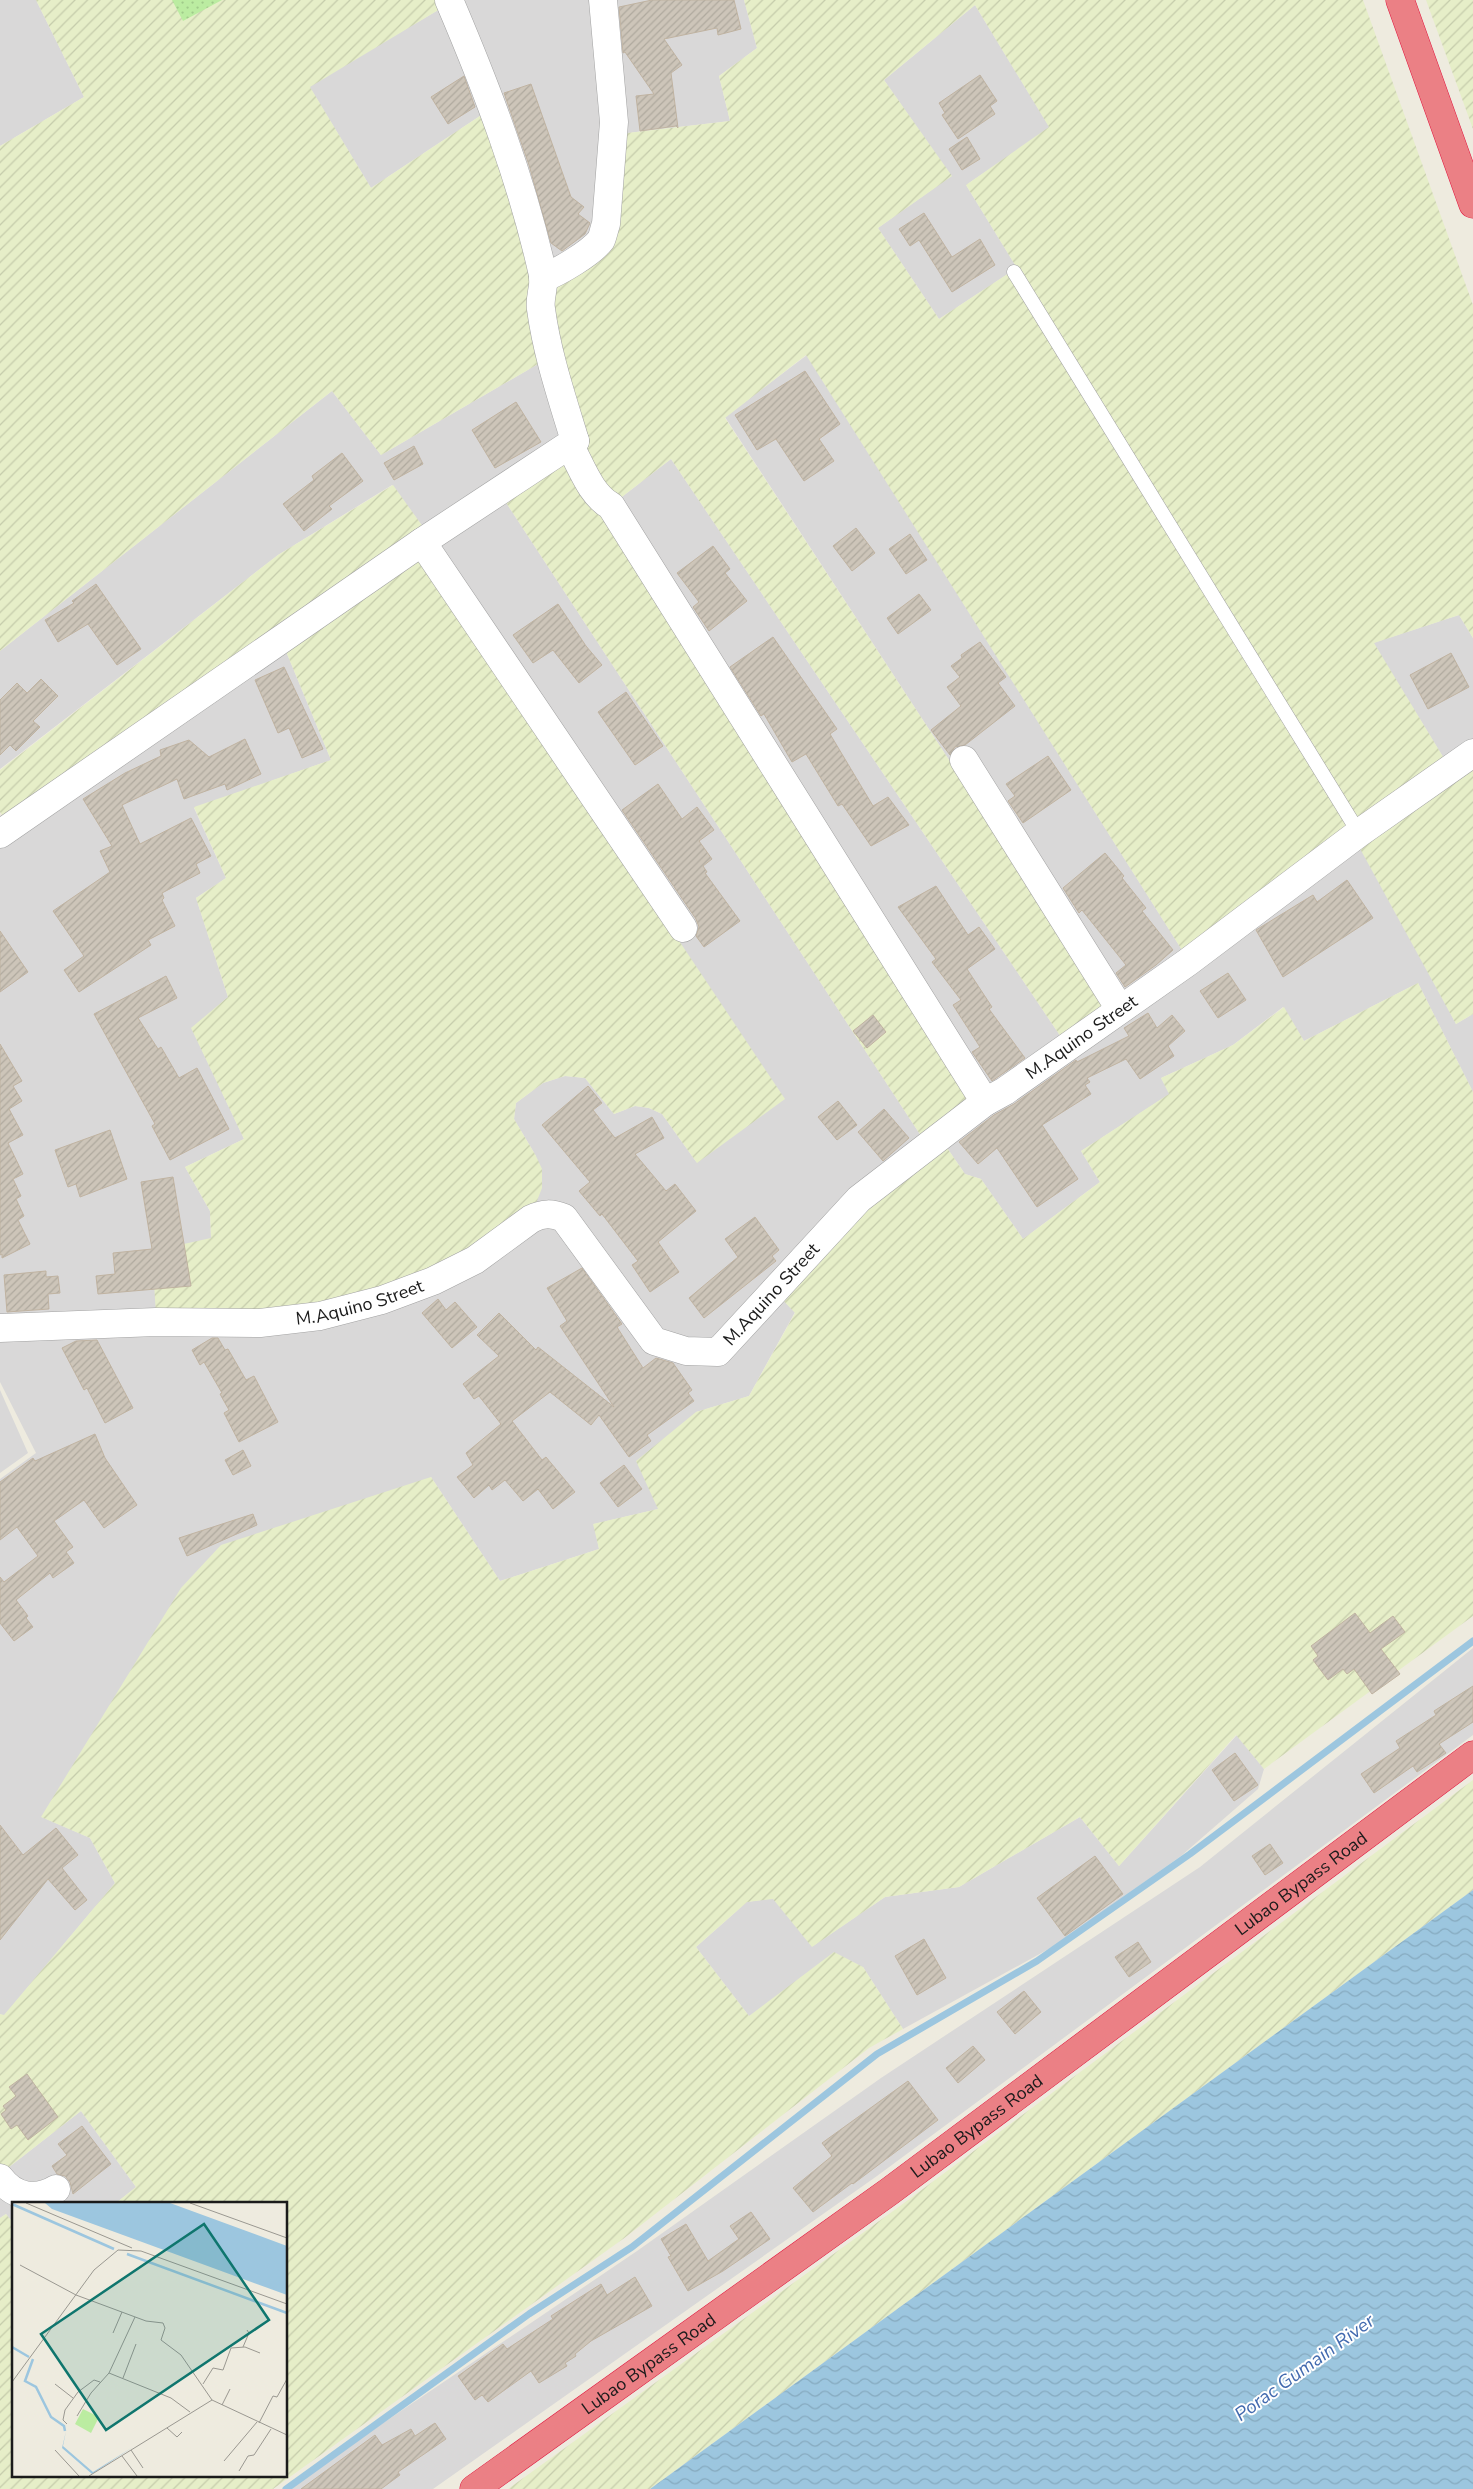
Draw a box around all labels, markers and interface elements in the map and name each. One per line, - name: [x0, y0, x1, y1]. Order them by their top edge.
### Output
- street label: M.Aquino Street: [1021, 989, 1143, 1085]
- street label: M.Aquino Street: [718, 1237, 825, 1351]
- street label: M.Aquino Street: [294, 1273, 427, 1331]
- street label: Lubao Bypass Road: [1230, 1826, 1372, 1941]
- street label: Lubao Bypass Road: [906, 2069, 1048, 2184]
- inset map: [12, 2202, 288, 2476]
- water label: Porac Gumain River: [1229, 2307, 1381, 2427]
- street label: Lubao Bypass Road: [577, 2308, 721, 2420]

